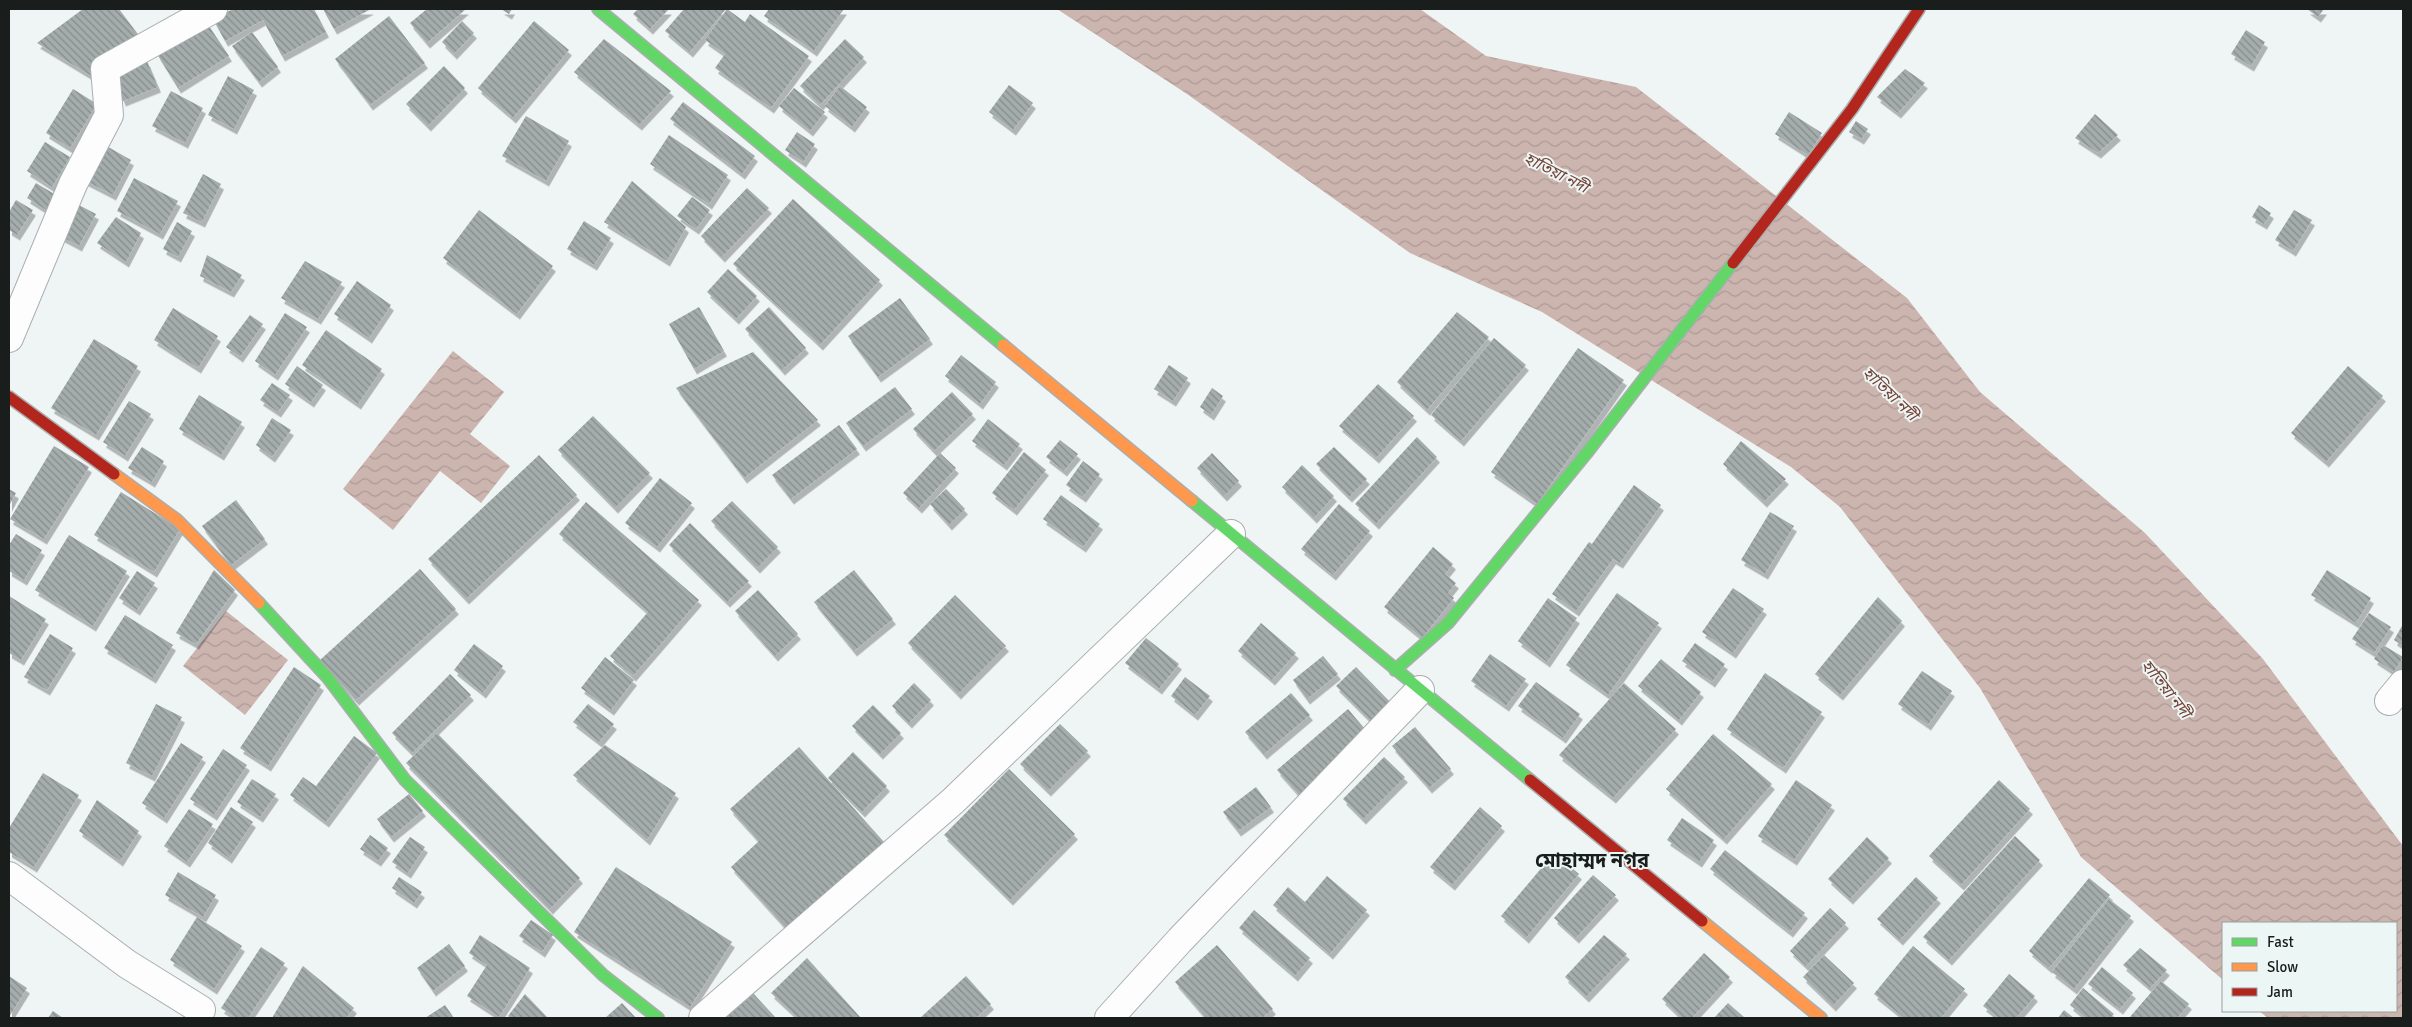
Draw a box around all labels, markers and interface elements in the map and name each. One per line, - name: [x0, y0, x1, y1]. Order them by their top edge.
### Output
- water label: হাতিয়া নদী: [1521, 148, 1594, 199]
- water label: হাতিয়া নদী: [1858, 363, 1924, 427]
- water label: হাতিয়া নদী: [2137, 656, 2197, 724]
- district label: মোহাম্মদ নগর: [1535, 848, 1650, 873]
- legend: [2222, 922, 2397, 1012]
- text: Fast: [2267, 933, 2294, 951]
- text: Slow: [2267, 958, 2298, 976]
- text: Jam: [2267, 983, 2293, 1001]

